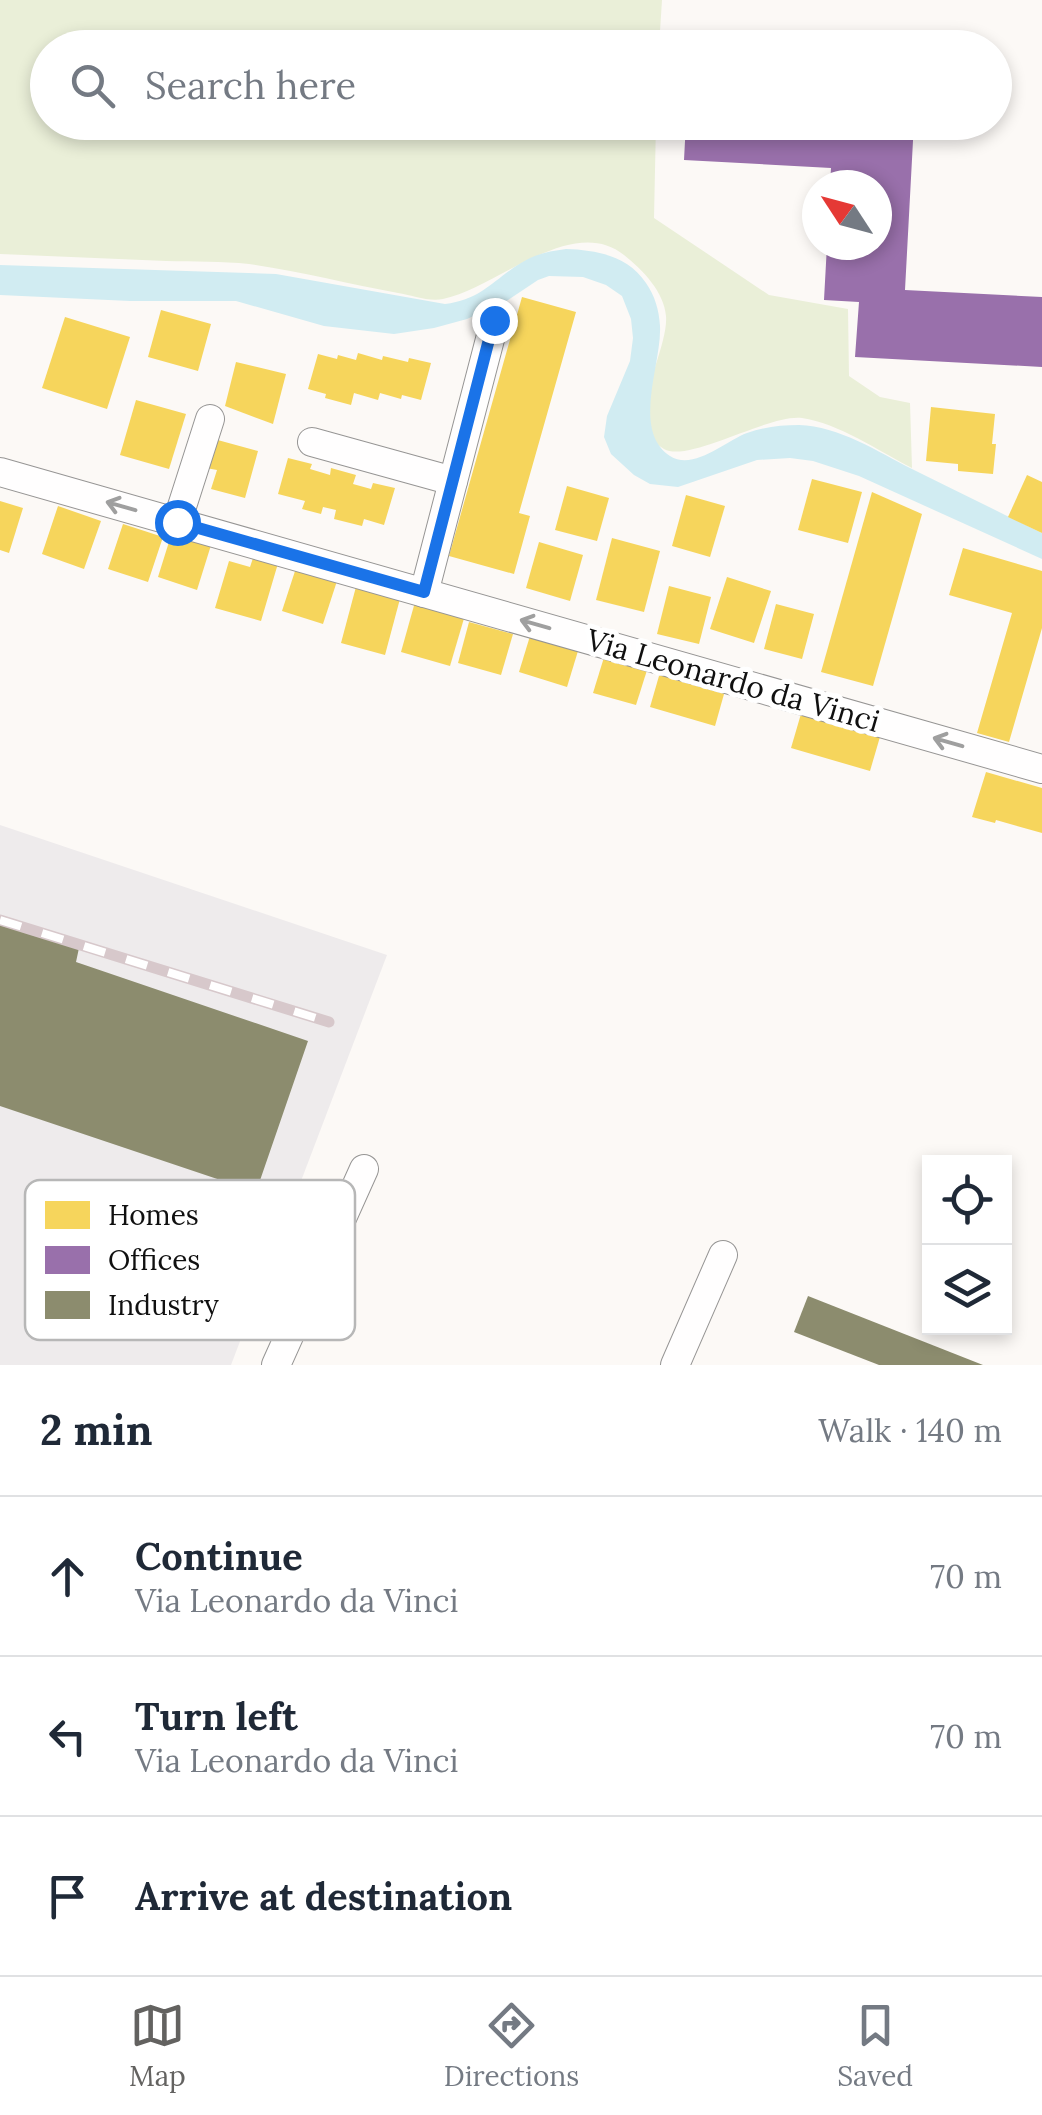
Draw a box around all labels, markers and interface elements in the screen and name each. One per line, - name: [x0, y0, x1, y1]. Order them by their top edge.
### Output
- search box: [30, 30, 1012, 140]
- icon: search: [65, 58, 120, 113]
- text: Search here: [145, 61, 356, 109]
- north arrow: [802, 170, 892, 260]
- route end: [472, 298, 518, 344]
- one-way arrow: [106, 496, 137, 514]
- route start: [155, 500, 201, 546]
- one-way arrow: [520, 614, 551, 632]
- street label: Via Leonardo da Vinci: [581, 620, 884, 740]
- one-way arrow: [933, 732, 964, 750]
- map controls: [922, 1155, 1012, 1335]
- button: locate: [922, 1155, 1012, 1245]
- legend: [25, 1180, 355, 1340]
- text: Homes: [108, 1197, 199, 1233]
- text: Offices: [108, 1242, 200, 1278]
- button: layers: [922, 1245, 1012, 1335]
- text: Industry: [108, 1287, 219, 1323]
- text: 2 min: [40, 1403, 153, 1457]
- text: Walk · 140 m: [818, 1410, 1002, 1451]
- text: Continue: [135, 1532, 303, 1580]
- icon: ahead: [40, 1549, 95, 1604]
- text: 70 m: [930, 1556, 1002, 1597]
- text: Via Leonardo da Vinci: [135, 1580, 459, 1621]
- text: Turn left: [135, 1692, 298, 1740]
- icon: left: [40, 1709, 95, 1764]
- text: 70 m: [930, 1716, 1002, 1757]
- text: Via Leonardo da Vinci: [135, 1740, 459, 1781]
- icon: arrive: [40, 1869, 95, 1924]
- text: Arrive at destination: [135, 1872, 512, 1920]
- tab: Map: [129, 1998, 186, 2094]
- tab: Directions: [444, 1998, 579, 2094]
- tab: Saved: [837, 1998, 913, 2094]

